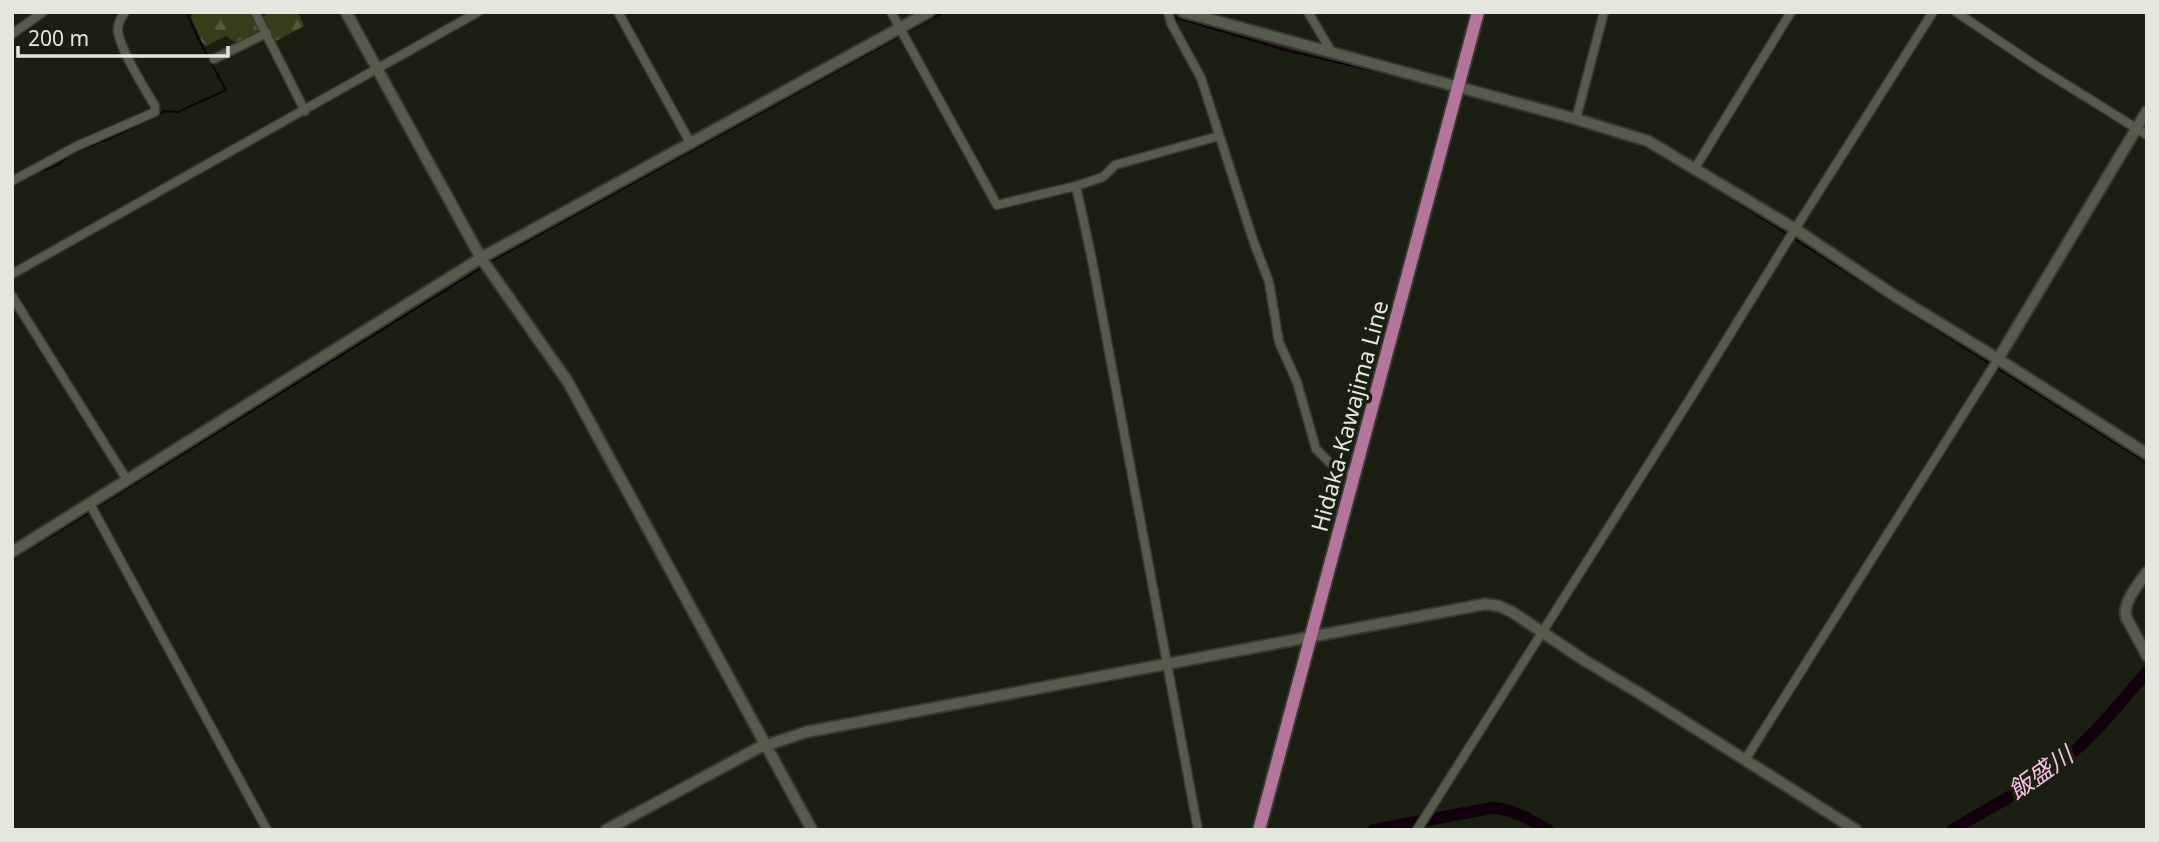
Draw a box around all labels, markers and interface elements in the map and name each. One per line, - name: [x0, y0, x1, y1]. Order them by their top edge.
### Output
- scale bar: [18, 14, 228, 58]
- text: 200 m: [28, 24, 89, 52]
- street label: Hidaka-Kawajima Line: [1303, 297, 1395, 535]
- water label: 飯盛川: [2001, 736, 2081, 806]

